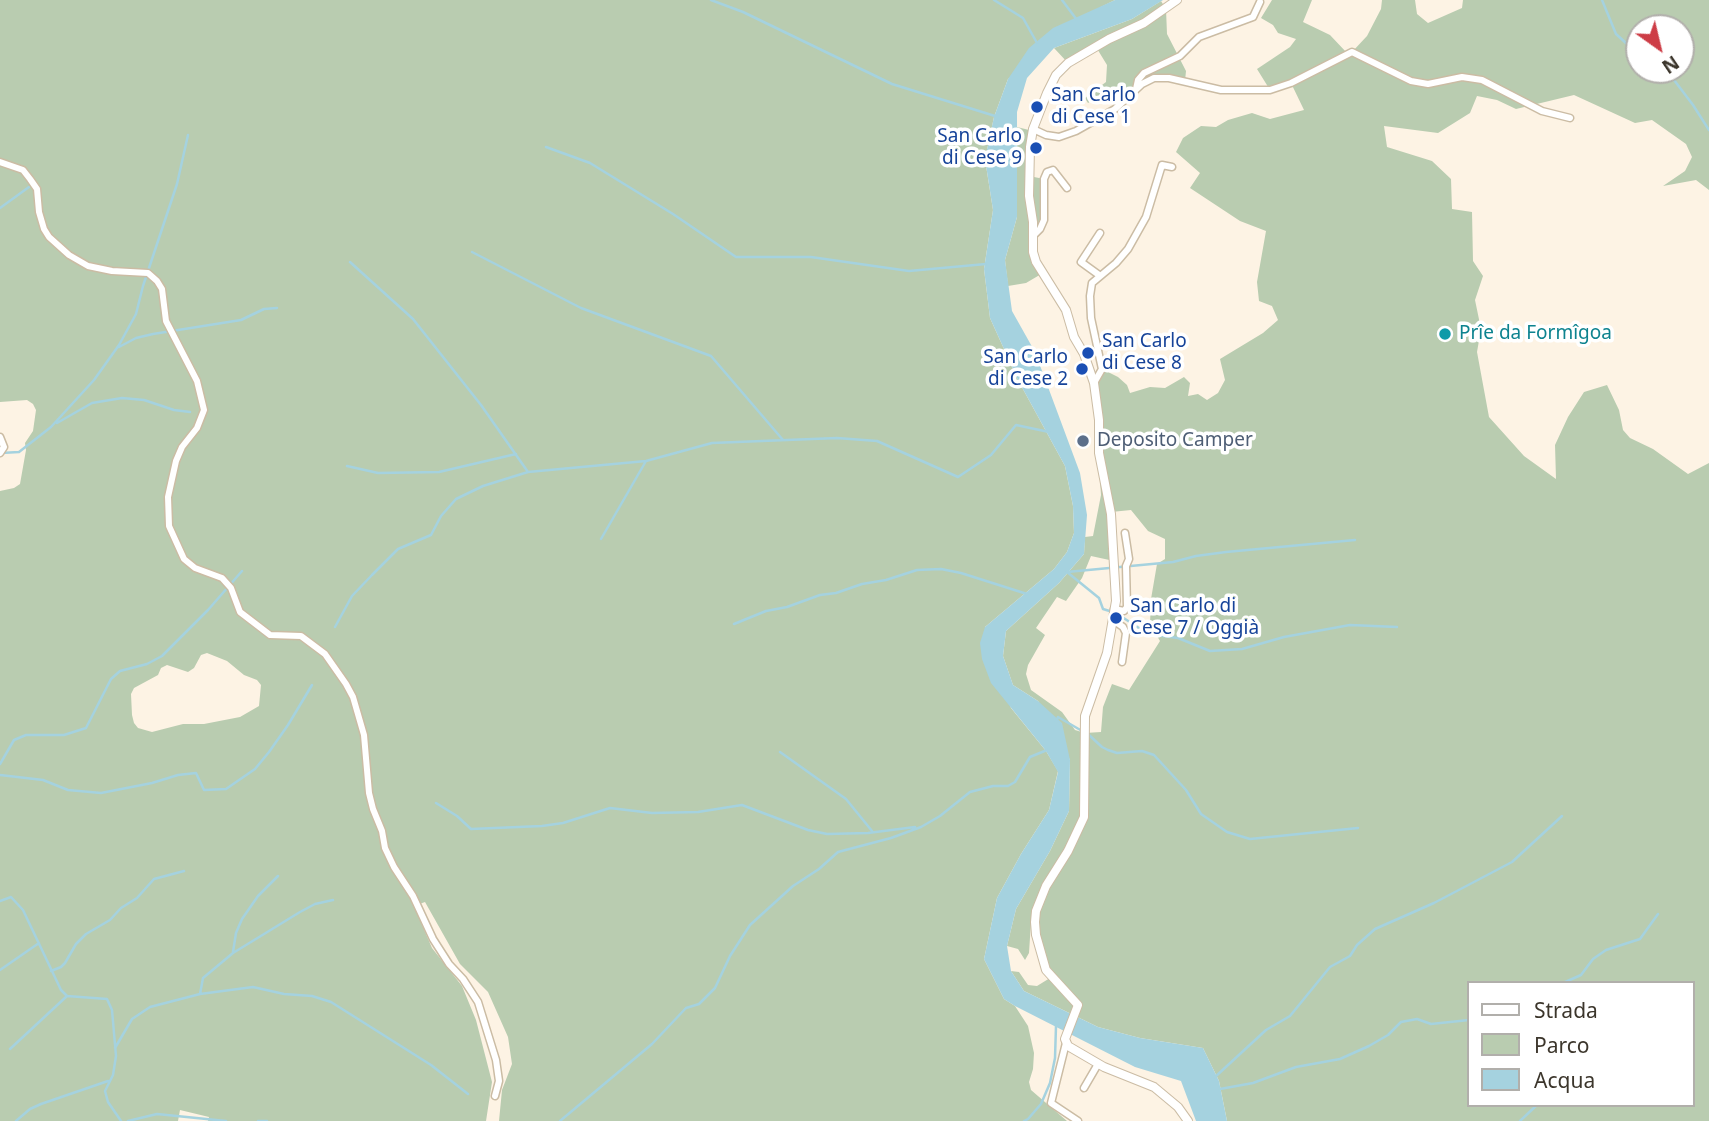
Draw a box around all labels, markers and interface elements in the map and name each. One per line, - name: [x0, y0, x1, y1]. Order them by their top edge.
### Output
- north arrow: [1625, 14, 1695, 84]
- text: N: [1657, 50, 1684, 80]
- place label: San Carlo di Cese 1: [1051, 85, 1136, 129]
- marker: San Carlo di Cese 1: [1029, 99, 1045, 115]
- place label: San Carlo di Cese 9: [937, 126, 1022, 170]
- marker: San Carlo di Cese 9: [1028, 140, 1044, 156]
- place label: Prîe da Formîgoa: [1459, 323, 1612, 345]
- marker: Prîe da Formîgoa: [1437, 326, 1453, 342]
- place label: San Carlo di Cese 8: [1102, 331, 1187, 375]
- marker: San Carlo di Cese 8: [1080, 345, 1096, 361]
- place label: San Carlo di Cese 2: [983, 347, 1068, 391]
- marker: San Carlo di Cese 2: [1074, 361, 1090, 377]
- place label: Deposito Camper: [1097, 430, 1253, 452]
- marker: Deposito Camper: [1075, 433, 1091, 449]
- place label: San Carlo di Cese 7 / Oggià: [1130, 596, 1259, 640]
- marker: San Carlo di Cese 7 / Oggià: [1108, 610, 1124, 626]
- legend: [1468, 981, 1695, 1107]
- text: Strada: [1534, 996, 1598, 1024]
- text: Parco: [1534, 1031, 1590, 1059]
- text: Acqua: [1534, 1066, 1595, 1094]

